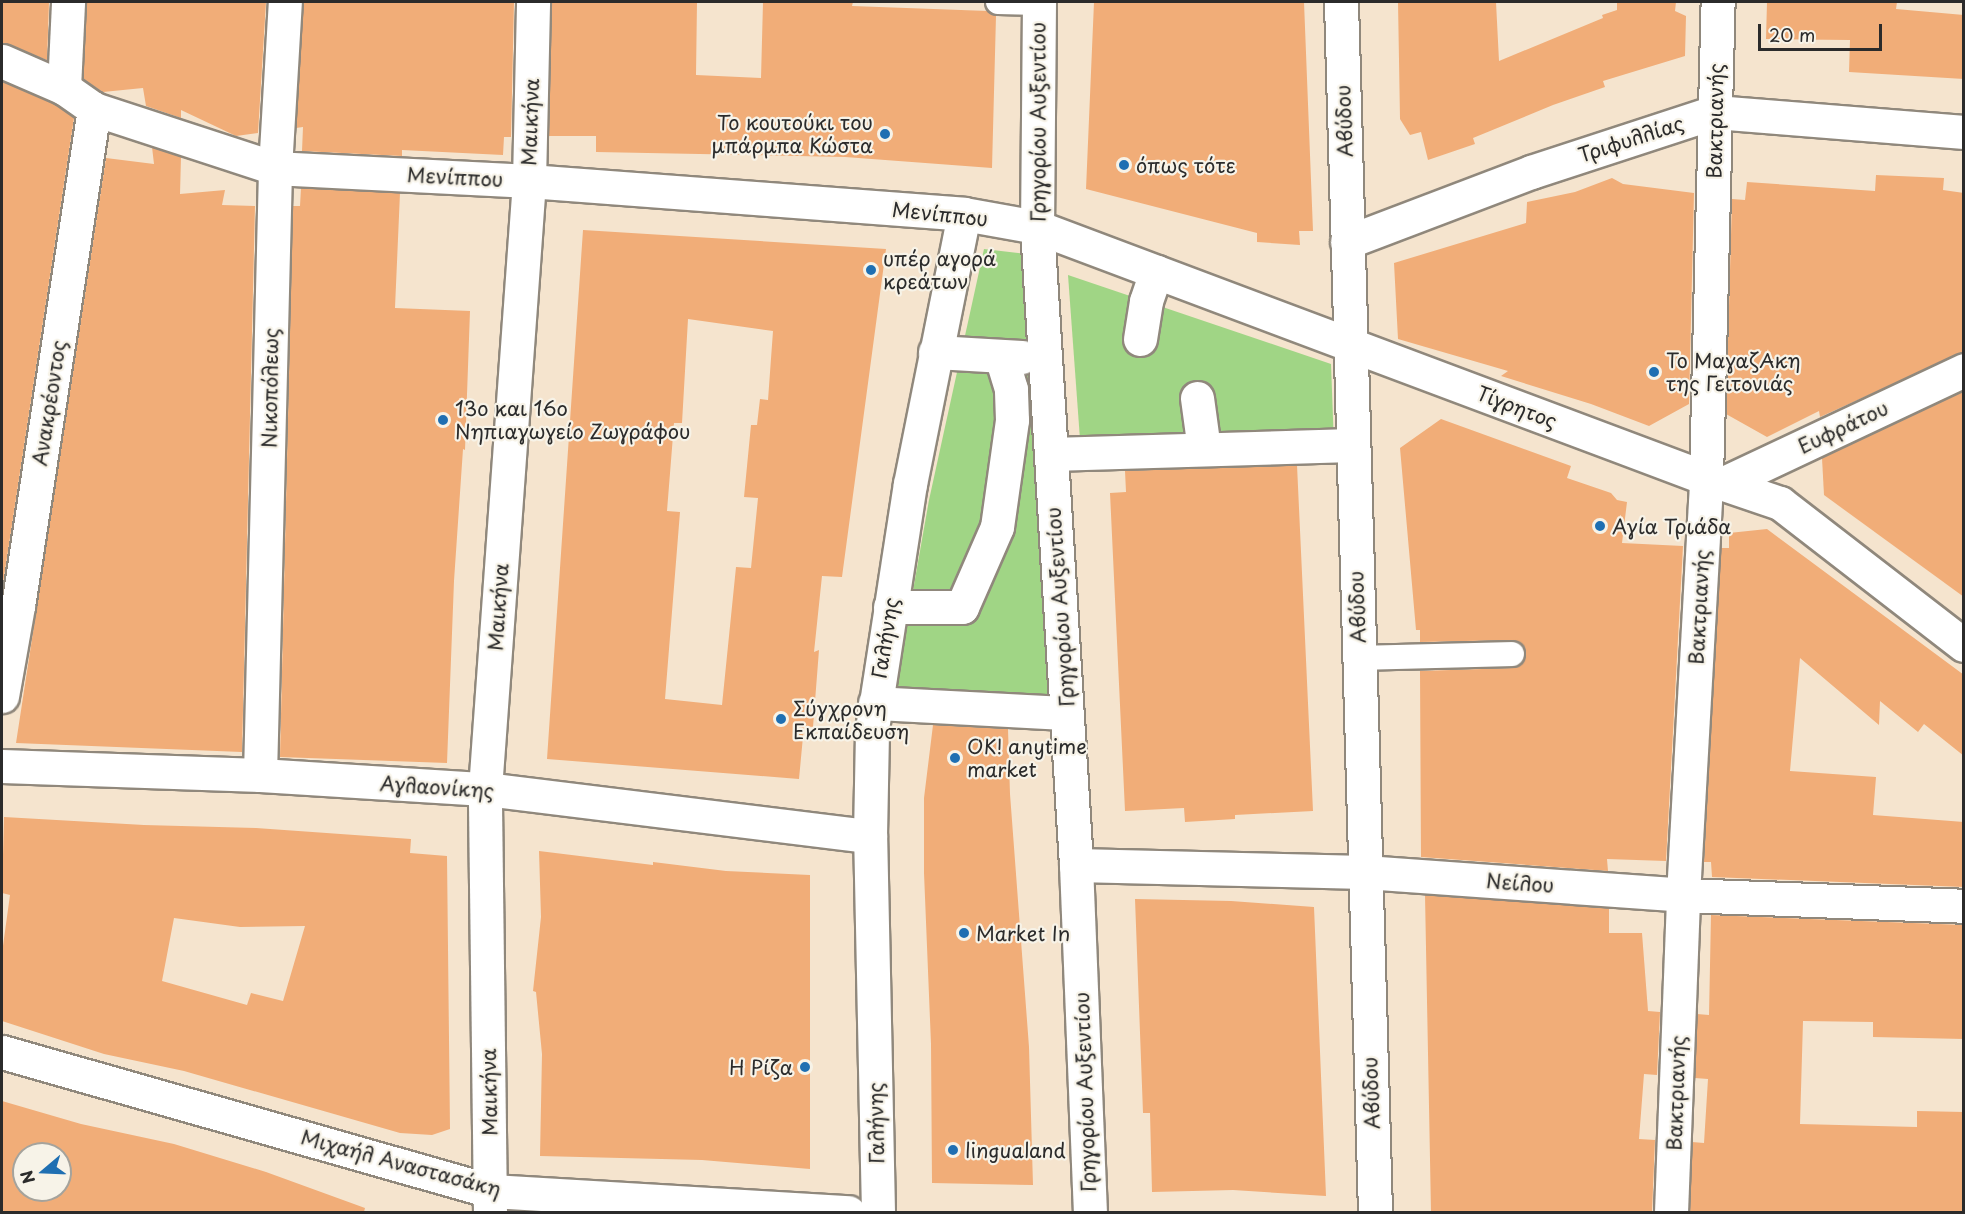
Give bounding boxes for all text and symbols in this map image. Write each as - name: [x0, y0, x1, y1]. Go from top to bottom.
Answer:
- scale bar: [1761, 12, 1886, 50]
- text: 20 m: [1769, 21, 1815, 48]
- street label: Γρηγορίου Αυξεντίου: [1026, 22, 1050, 222]
- street label: Βακτριανής: [1702, 63, 1728, 179]
- street label: Μαικήνα: [516, 78, 544, 166]
- street label: Αβύδου: [1331, 84, 1357, 158]
- place label: Το κουτούκι του μπάρμπα Κώστα: [710, 110, 873, 157]
- street label: Τριφυλλίας: [1575, 111, 1687, 167]
- marker: Το κουτούκι του μπάρμπα Κώστα: [878, 127, 892, 141]
- place label: όπως τότε: [1136, 153, 1236, 177]
- marker: όπως τότε: [1117, 158, 1131, 172]
- street label: Μενίππου: [406, 162, 504, 192]
- street label: Μενίππου: [891, 197, 989, 231]
- place label: υπέρ αγορά κρεάτων: [883, 246, 997, 293]
- marker: υπέρ αγορά κρεάτων: [864, 263, 878, 277]
- street label: Νικοπόλεως: [257, 328, 283, 448]
- street label: Ανακρέοντος: [27, 339, 71, 467]
- place label: Το ΜαγαζΑκη της Γειτονιάς: [1666, 348, 1801, 395]
- marker: Το ΜαγαζΑκη της Γειτονιάς: [1647, 365, 1661, 379]
- street label: Τίγρητος: [1474, 381, 1560, 433]
- place label: 13ο και 16ο Νηπιαγωγείο Ζωγράφου: [455, 396, 692, 443]
- street label: Ευφράτου: [1794, 396, 1892, 458]
- marker: 13ο και 16ο Νηπιαγωγείο Ζωγράφου: [436, 413, 450, 427]
- street label: Γρηγορίου Αυξεντίου: [1041, 506, 1079, 708]
- place label: Αγία Τριάδα: [1612, 514, 1732, 538]
- marker: Αγία Τριάδα: [1593, 519, 1607, 533]
- street label: Βακτριανής: [1684, 549, 1714, 665]
- street label: Μαικήνα: [483, 562, 513, 652]
- street label: Αβύδου: [1344, 570, 1370, 644]
- street label: Γαλήνης: [867, 596, 903, 680]
- place label: Σύγχρονη Εκπαίδευση: [793, 696, 909, 743]
- marker: Σύγχρονη Εκπαίδευση: [774, 712, 788, 726]
- place label: OK! anytime market: [967, 734, 1088, 781]
- marker: OK! anytime market: [948, 751, 962, 765]
- street label: Αγλαονίκης: [379, 771, 495, 803]
- street label: Νείλου: [1485, 869, 1555, 897]
- place label: Market In: [976, 921, 1071, 945]
- marker: Market In: [957, 926, 971, 940]
- street label: Γρηγορίου Αυξεντίου: [1070, 992, 1100, 1192]
- street label: Βακτριανής: [1662, 1035, 1690, 1151]
- street label: Μαικήνα: [476, 1048, 502, 1136]
- place label: Η Ρίζα: [729, 1055, 793, 1079]
- street label: Αβύδου: [1358, 1056, 1384, 1130]
- marker: Η Ρίζα: [798, 1060, 812, 1074]
- street label: Γαλήνης: [863, 1082, 889, 1164]
- street label: Μιχαήλ Αναστασάκη: [298, 1125, 504, 1201]
- place label: lingualand: [965, 1138, 1066, 1162]
- north arrow: [12, 1142, 72, 1202]
- marker: lingualand: [946, 1143, 960, 1157]
- text: N: [13, 1167, 40, 1187]

